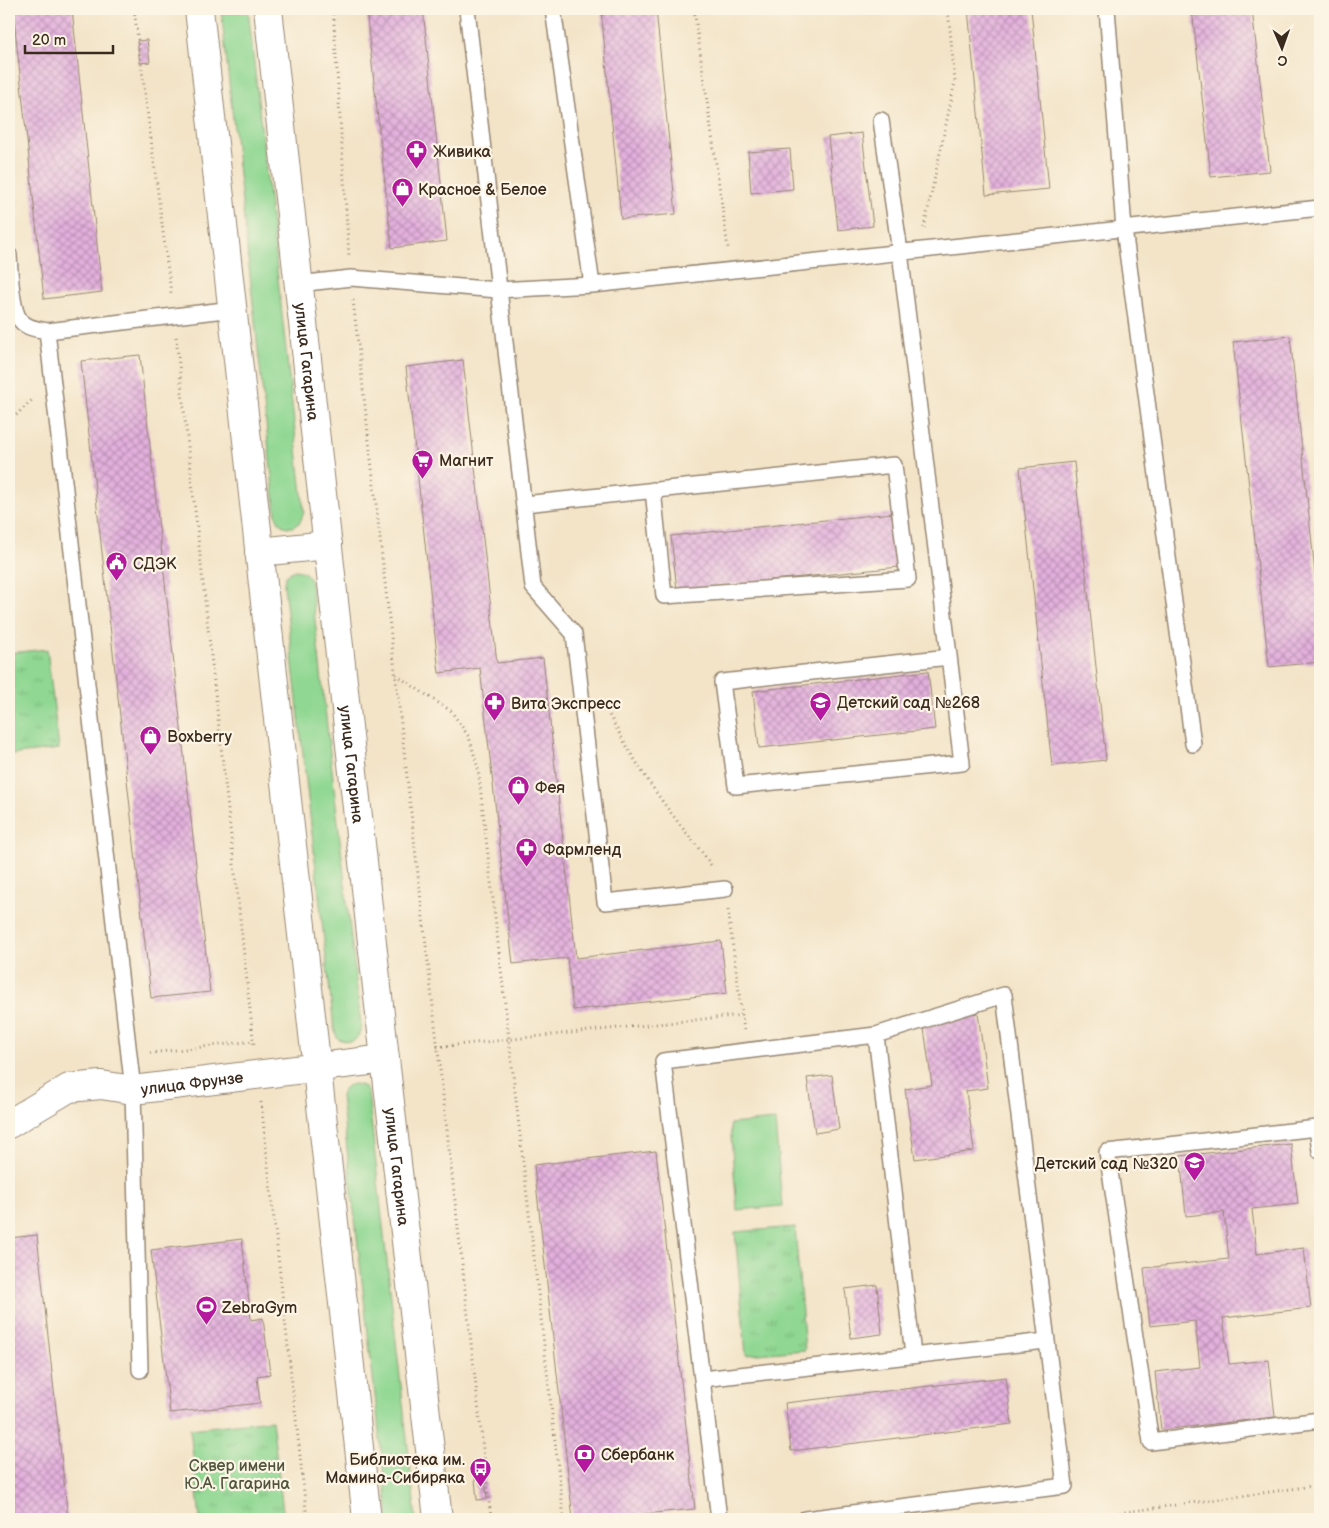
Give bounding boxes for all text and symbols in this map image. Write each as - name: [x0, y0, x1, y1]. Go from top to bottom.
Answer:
- scale bar: [25, 22, 112, 54]
- north arrow: [1256, 22, 1306, 72]
- text: 20 m: [32, 31, 66, 50]
- text: С: [1277, 52, 1288, 69]
- pharmacy icon: Живика: [405, 139, 429, 170]
- place label: Живика: [433, 143, 491, 162]
- shop icon: Красное & Белое: [390, 177, 414, 208]
- place label: Красное & Белое: [418, 181, 547, 200]
- street label: улица Гагарина: [290, 302, 322, 423]
- supermarket icon: Магнит: [411, 448, 435, 479]
- place label: Магнит: [439, 452, 494, 471]
- public building icon: СДЭК: [105, 551, 129, 582]
- place label: СДЭК: [133, 555, 177, 574]
- school or university icon: Детский сад №268: [809, 690, 833, 721]
- pharmacy icon: Вита Экспресс: [483, 691, 507, 722]
- place label: Детский сад №268: [837, 694, 980, 713]
- place label: Вита Экспресс: [511, 695, 621, 714]
- street label: улица Гагарина: [335, 704, 367, 825]
- shop icon: Boxberry: [139, 724, 163, 755]
- place label: Boxberry: [167, 728, 233, 747]
- shop icon: Фея: [507, 775, 531, 806]
- place label: Фея: [535, 779, 565, 798]
- pharmacy icon: Фармленд: [515, 837, 539, 868]
- place label: Фармленд: [543, 841, 621, 860]
- street label: улица Фрунзе: [140, 1068, 245, 1100]
- street label: улица Гагарина: [380, 1107, 412, 1228]
- school or university icon: Детский сад №320: [1182, 1151, 1206, 1182]
- place label: Детский сад №320: [1035, 1155, 1178, 1174]
- sports icon: ZebraGym: [194, 1295, 218, 1326]
- place label: ZebraGym: [221, 1299, 297, 1318]
- bank icon: Сбербанк: [573, 1442, 597, 1473]
- place label: Сбербанк: [601, 1446, 675, 1465]
- place label: Библиотека им. Мамина-Сибиряка: [325, 1451, 466, 1488]
- bus stop icon: Библиотека им. Мамина-Сибиряка: [469, 1456, 493, 1487]
- park label: Сквер имени Ю.А. Гагарина: [184, 1457, 291, 1494]

